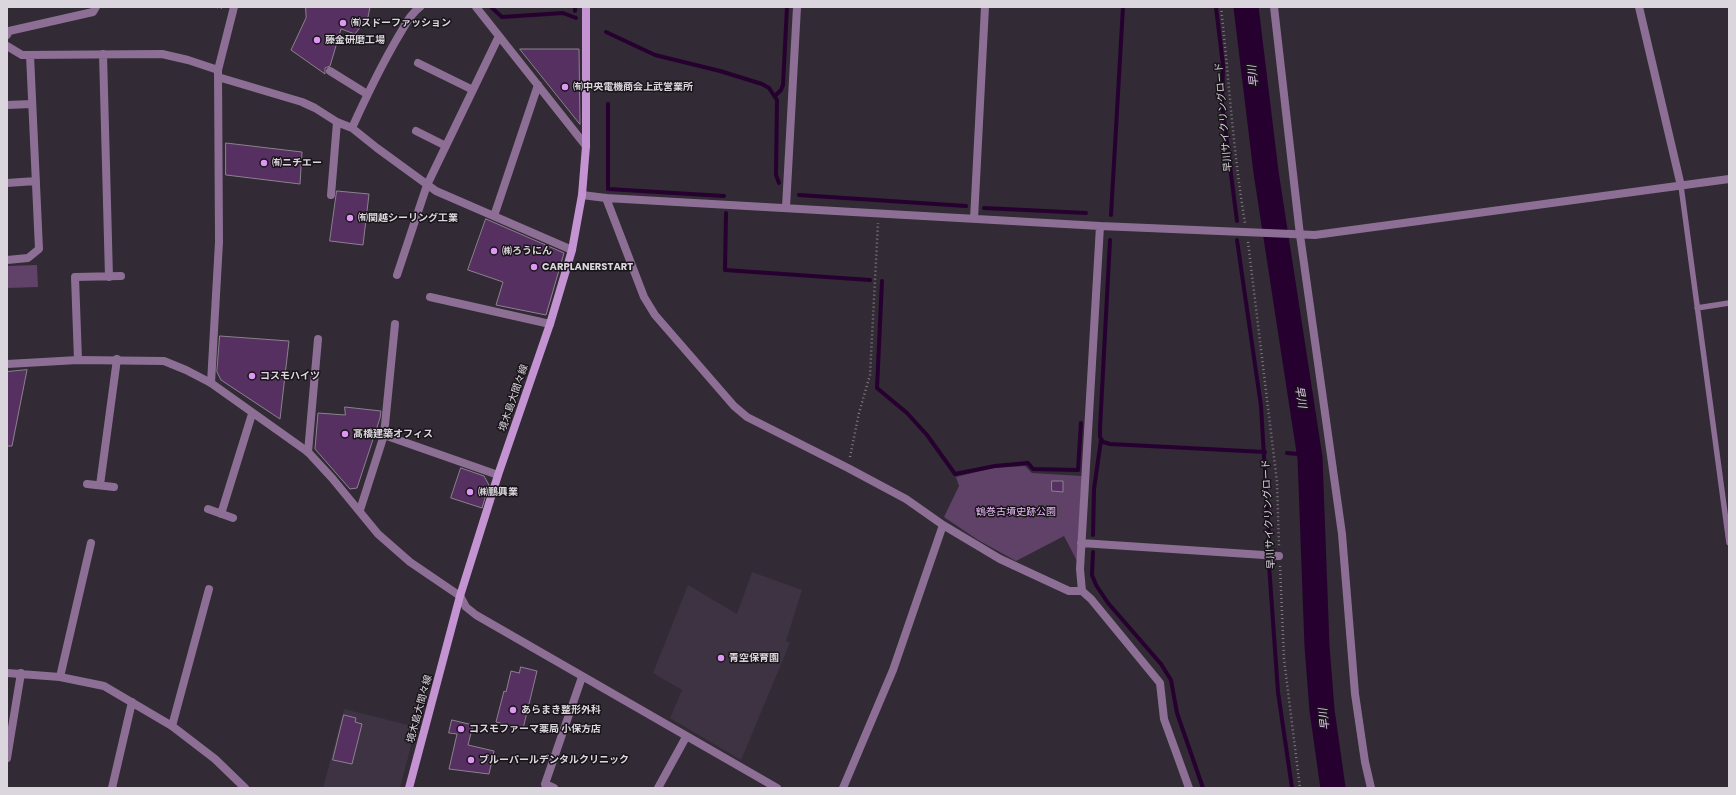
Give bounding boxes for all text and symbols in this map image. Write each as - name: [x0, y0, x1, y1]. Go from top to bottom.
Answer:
- place label: ㈲スドーファッション: [351, 17, 451, 29]
- marker: ㈲スドーファッション: [338, 18, 348, 28]
- place label: 藤金研磨工場: [325, 34, 385, 46]
- marker: 藤金研磨工場: [312, 35, 322, 45]
- street label: 早川サイクリングロード: [1213, 62, 1235, 172]
- water label: 早川: [1246, 64, 1262, 88]
- place label: ㈲中央電機商会上武営業所: [573, 81, 693, 93]
- marker: ㈲中央電機商会上武営業所: [560, 82, 570, 92]
- place label: ㈲ニチエー: [272, 157, 322, 169]
- marker: ㈲ニチエー: [259, 158, 269, 168]
- place label: ㈲関越シーリング工業: [358, 212, 458, 224]
- marker: ㈲関越シーリング工業: [345, 213, 355, 223]
- place label: ㈱ろうにん: [502, 245, 552, 257]
- marker: ㈱ろうにん: [489, 246, 499, 256]
- place label: CARPLANERSTART: [542, 261, 633, 273]
- marker: CARPLANERSTART: [529, 262, 539, 272]
- street label: 境木島大間々線: [497, 363, 531, 433]
- place label: コスモハイツ: [260, 370, 320, 382]
- marker: コスモハイツ: [247, 371, 257, 381]
- water label: 早川: [1292, 385, 1308, 409]
- place label: 髙橋建築オフィス: [353, 428, 433, 440]
- marker: 髙橋建築オフィス: [340, 429, 350, 439]
- street label: 早川サイクリングロード: [1260, 459, 1278, 569]
- place label: ㈱鵬興業: [478, 486, 518, 498]
- marker: ㈱鵬興業: [465, 487, 475, 497]
- park label: 鶴巻古墳史跡公園: [976, 506, 1056, 518]
- place label: 青空保育園: [729, 652, 779, 664]
- marker: 青空保育園: [716, 653, 726, 663]
- street label: 境木島大間々線: [405, 674, 435, 744]
- place label: あらまき整形外科: [521, 704, 601, 716]
- marker: あらまき整形外科: [508, 705, 518, 715]
- water label: 早川: [1317, 707, 1333, 731]
- place label: コスモファーマ薬局 小保方店: [469, 723, 601, 735]
- marker: コスモファーマ薬局 小保方店: [456, 724, 466, 734]
- place label: ブルーパールデンタルクリニック: [479, 754, 629, 766]
- marker: ブルーパールデンタルクリニック: [466, 755, 476, 765]

